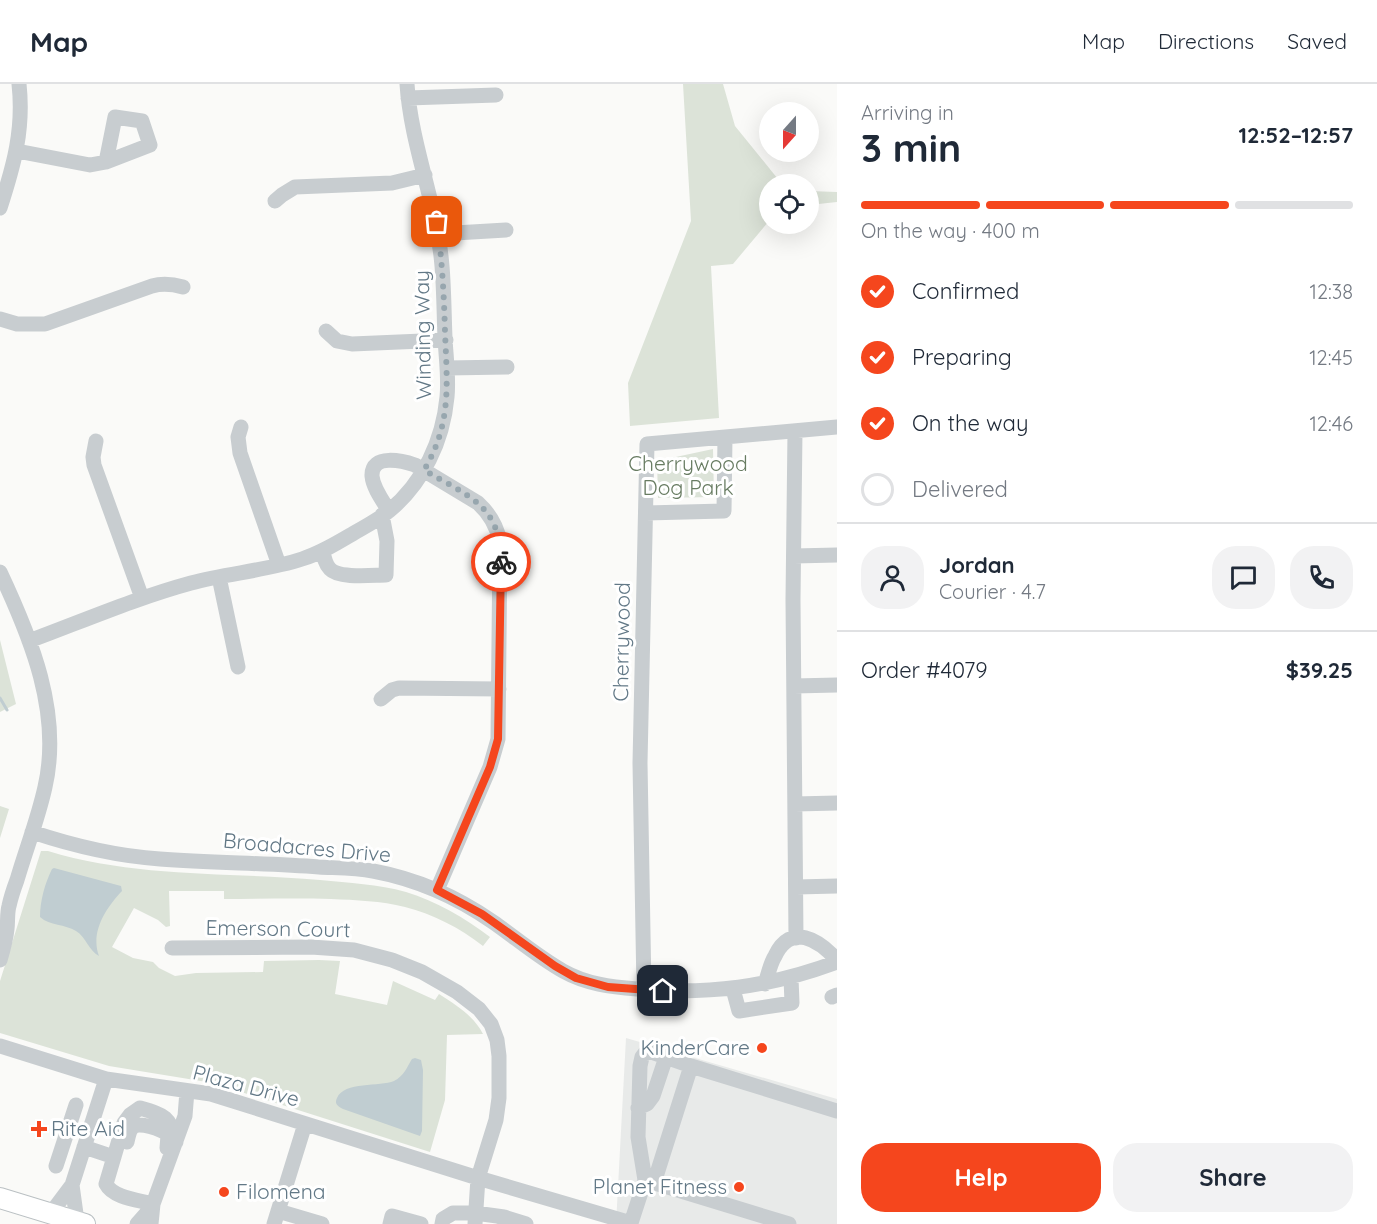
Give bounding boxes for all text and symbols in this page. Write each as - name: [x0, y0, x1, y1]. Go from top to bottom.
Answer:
- text: Map: [30, 24, 88, 59]
- text: Map: [1082, 28, 1125, 54]
- text: Directions: [1158, 28, 1254, 54]
- text: Saved: [1287, 28, 1347, 54]
- text: Arriving in: [861, 100, 954, 125]
- north arrow: [759, 102, 819, 162]
- map controls: [759, 102, 819, 234]
- text: 12:52–12:57: [1238, 121, 1353, 149]
- text: 3 min: [861, 123, 961, 172]
- button: locate: [759, 174, 819, 234]
- pin: [411, 196, 462, 247]
- icon: bag: [420, 205, 453, 238]
- text: On the way · 400 m: [861, 218, 1040, 243]
- street label: Winding Way: [408, 270, 436, 400]
- icon: check: [861, 275, 894, 308]
- text: Confirmed: [912, 277, 1019, 305]
- text: 12:38: [1310, 279, 1353, 304]
- icon: check: [861, 341, 894, 374]
- text: Preparing: [912, 343, 1012, 371]
- text: 12:45: [1309, 345, 1353, 370]
- icon: check: [861, 407, 894, 440]
- text: On the way: [912, 409, 1028, 437]
- text: 12:46: [1309, 411, 1353, 436]
- park label: Cherrywood Dog Park: [628, 450, 748, 500]
- text: Delivered: [912, 475, 1008, 503]
- courier: [471, 532, 531, 592]
- icon: bike: [485, 546, 518, 579]
- button: person: [861, 546, 924, 609]
- button: chat: [1212, 546, 1275, 609]
- button: phone: [1290, 546, 1353, 609]
- text: Jordan: [939, 551, 1015, 579]
- text: Courier · 4.7: [939, 579, 1046, 604]
- street label: Cherrywood: [607, 582, 635, 702]
- text: Order #4079: [861, 656, 988, 684]
- text: $39.25: [1286, 656, 1353, 684]
- street label: Broadacres Drive: [222, 827, 392, 867]
- street label: Emerson Court: [205, 914, 351, 942]
- pin: [637, 965, 688, 1016]
- icon: home: [646, 974, 679, 1007]
- place label: KinderCare: [641, 1034, 750, 1060]
- marker: KinderCare: [755, 1041, 769, 1055]
- street label: Plaza Drive: [190, 1058, 302, 1112]
- place label: Rite Aid: [51, 1115, 125, 1141]
- marker: Rite Aid: [32, 1122, 46, 1136]
- button: Help: [861, 1143, 1101, 1212]
- button: Share: [1113, 1143, 1353, 1212]
- place label: Planet Fitness: [593, 1173, 727, 1199]
- place label: Filomena: [236, 1178, 326, 1204]
- marker: Planet Fitness: [732, 1180, 746, 1194]
- marker: Filomena: [217, 1185, 231, 1199]

